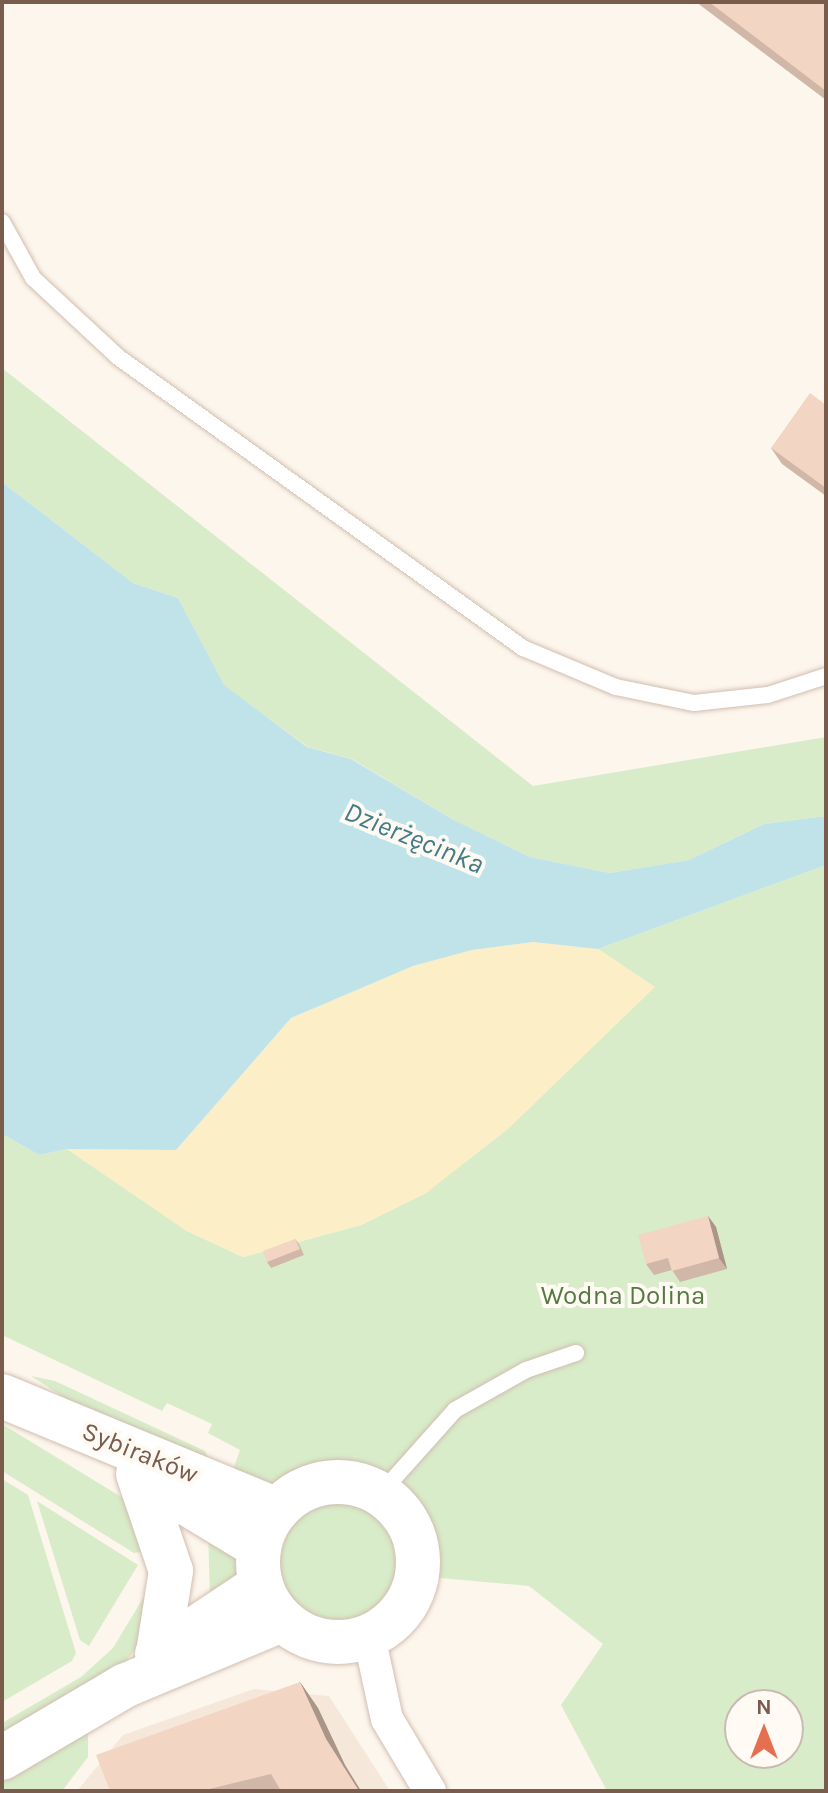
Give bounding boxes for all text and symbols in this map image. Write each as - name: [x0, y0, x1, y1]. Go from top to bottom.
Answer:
- water label: Dzierżęcinka: [339, 795, 489, 881]
- park label: Wodna Dolina: [541, 1280, 705, 1312]
- street label: Sybiraków: [77, 1416, 203, 1490]
- north arrow: [724, 1689, 804, 1769]
- text: N: [756, 1694, 772, 1720]

